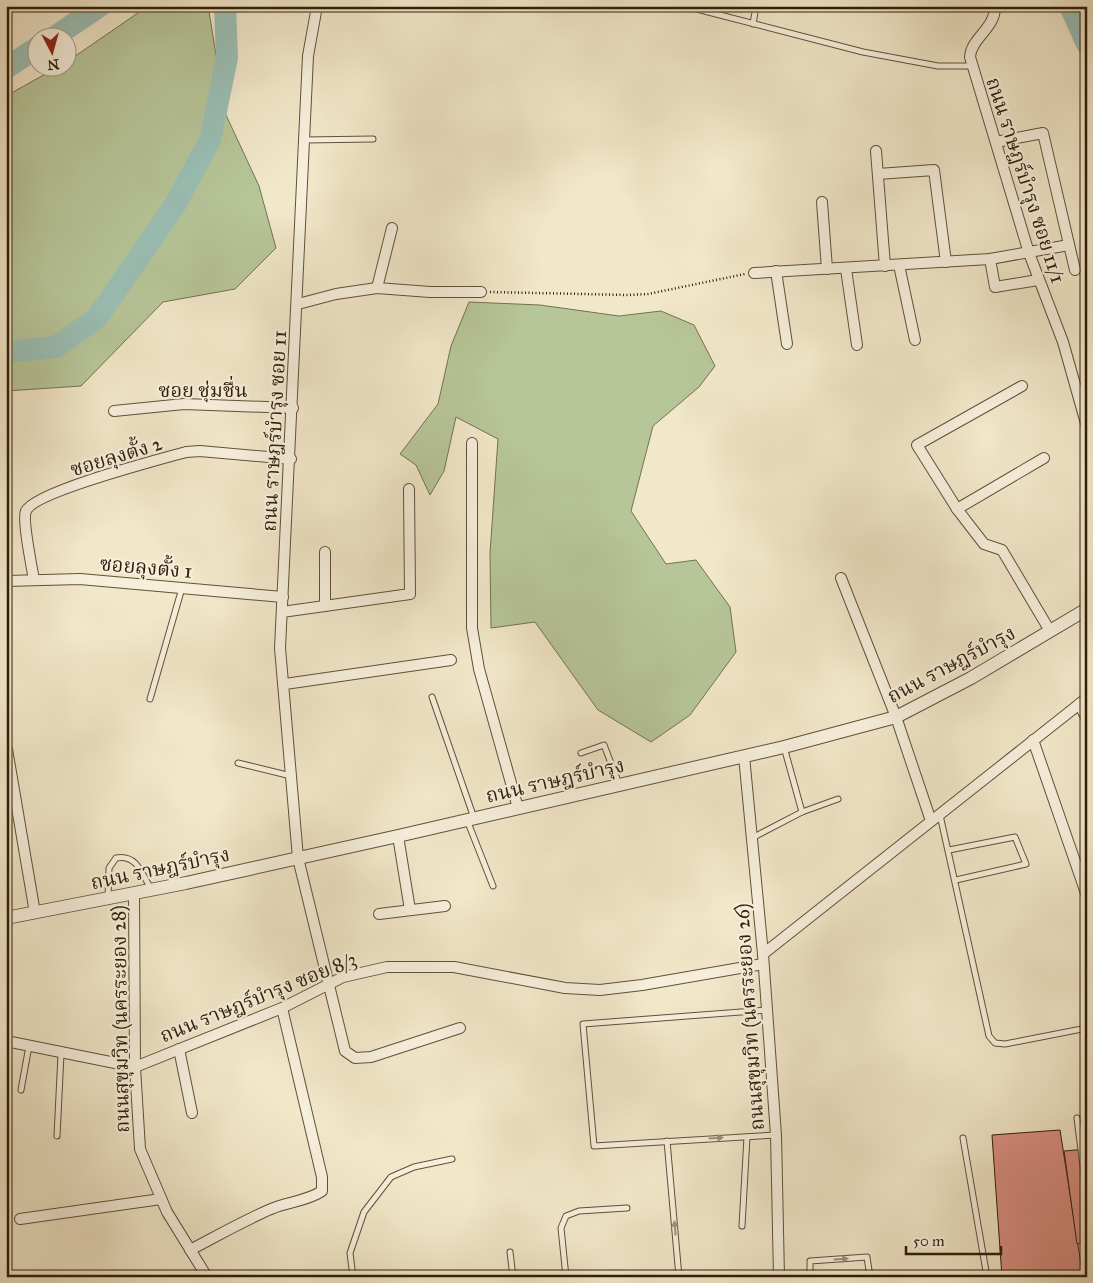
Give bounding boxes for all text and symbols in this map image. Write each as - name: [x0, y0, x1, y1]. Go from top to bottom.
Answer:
- north arrow: [28, 28, 78, 78]
- text: N: [46, 55, 60, 74]
- street label: ถนน ราษฎร์บำรุง ซอย 11/1: [980, 74, 1071, 286]
- street label: ถนน ราษฎร์บำรุง ซอย 11: [257, 330, 292, 532]
- street label: ซอย ชุ่มชื่น: [158, 375, 248, 403]
- street label: ซอยลุงตั้ง 2: [66, 428, 165, 482]
- street label: ซอยลุงตั้ง 1: [99, 548, 194, 584]
- street label: ถนน ราษฎร์บำรุง: [883, 620, 1020, 709]
- street label: ถนน ราษฎร์บำรุง: [483, 752, 627, 809]
- street label: ถนน ราษฎร์บำรุง: [88, 842, 232, 895]
- street label: ถนนสุขุมวิท (นครระยอง 26): [729, 903, 770, 1131]
- street label: ถนนสุขุมวิท (นครระยอง 28): [106, 905, 135, 1133]
- street label: ถนน ราษฎร์บำรุง ซอย 8/3: [156, 947, 360, 1048]
- one-way arrow: [708, 1134, 724, 1142]
- one-way arrow: [671, 1220, 679, 1236]
- scale bar: [906, 1223, 1000, 1255]
- text: 50 m: [913, 1232, 945, 1250]
- one-way arrow: [833, 1254, 849, 1262]

